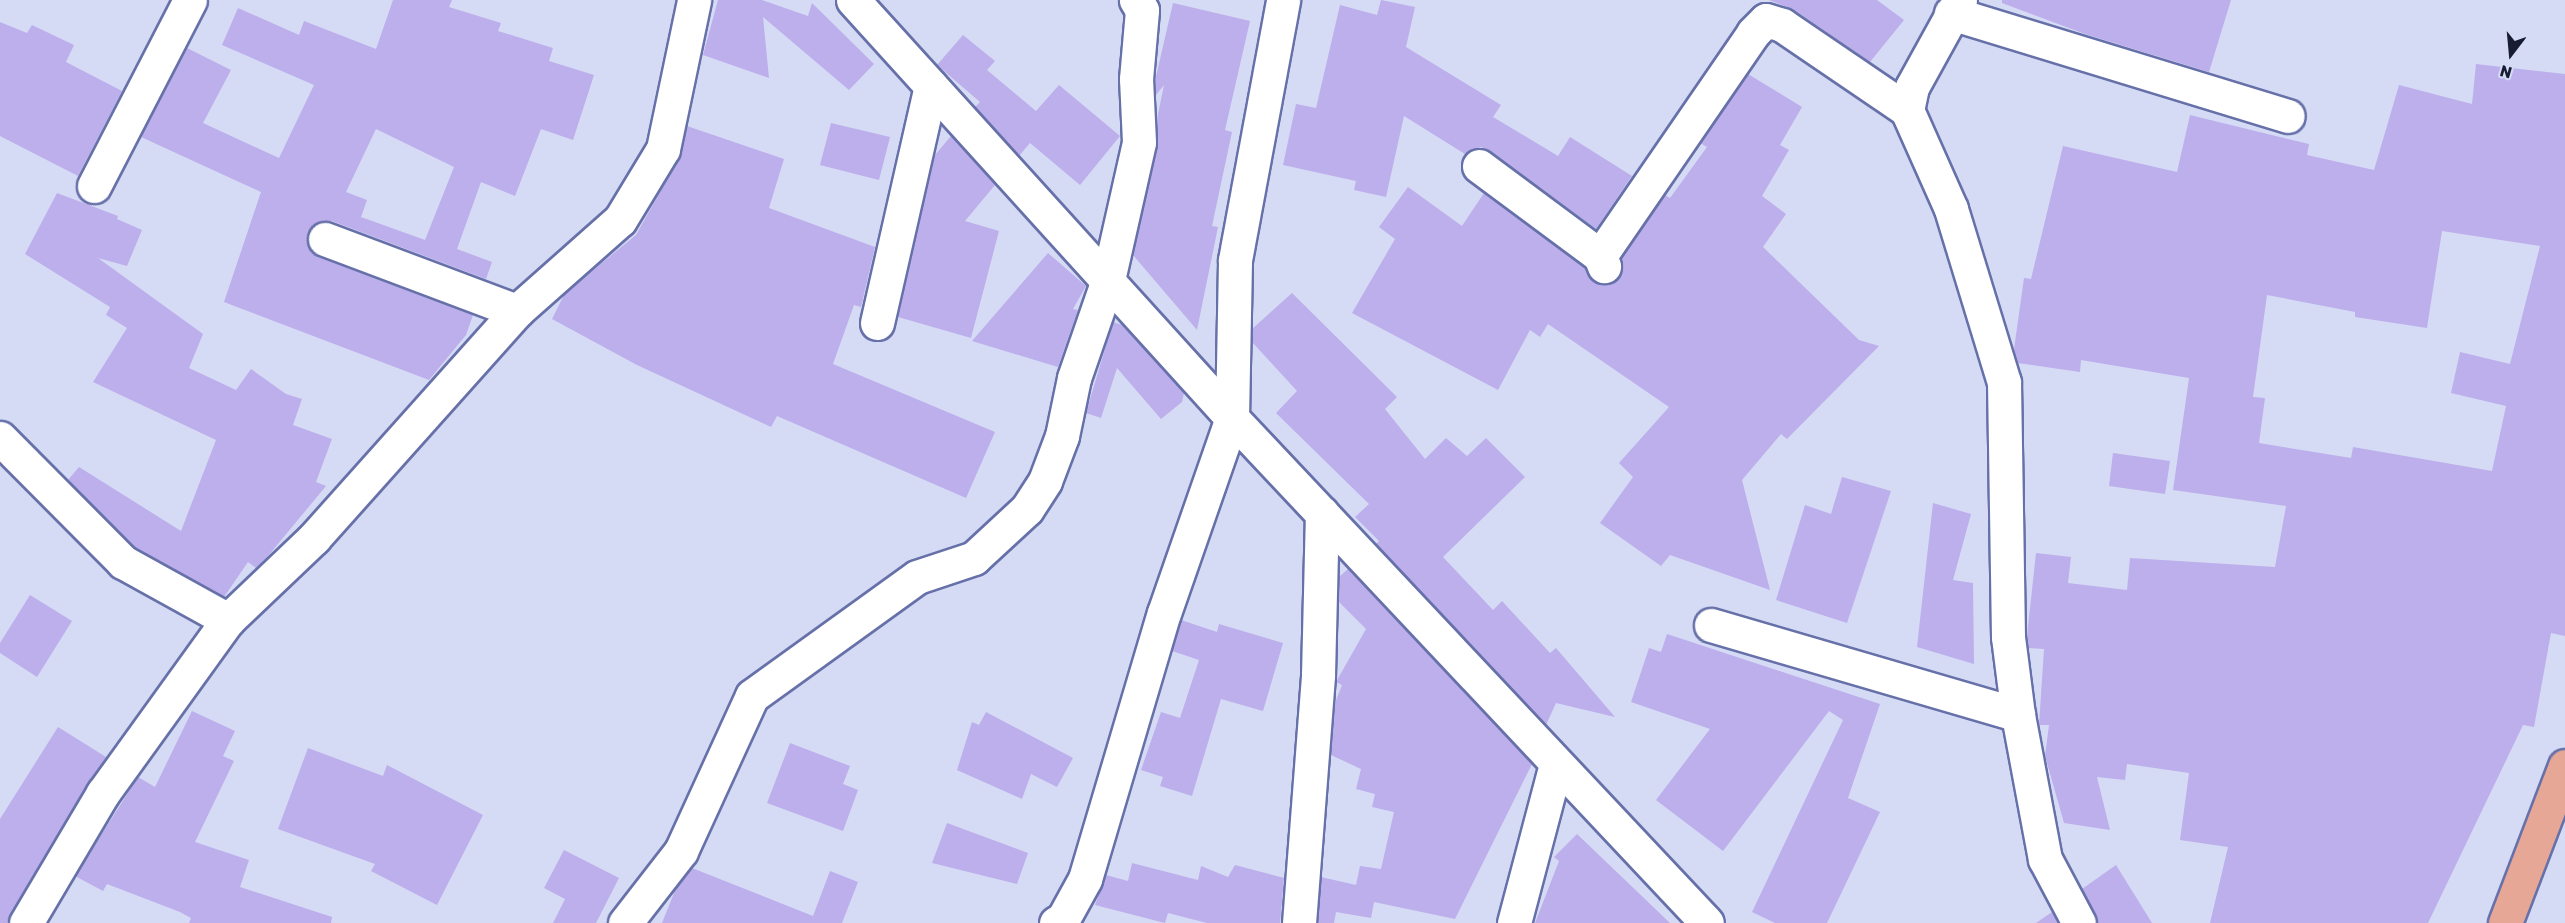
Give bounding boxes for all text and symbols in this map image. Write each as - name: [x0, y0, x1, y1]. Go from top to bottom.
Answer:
- north arrow: [2481, 24, 2541, 84]
- text: N: [2498, 61, 2514, 83]

